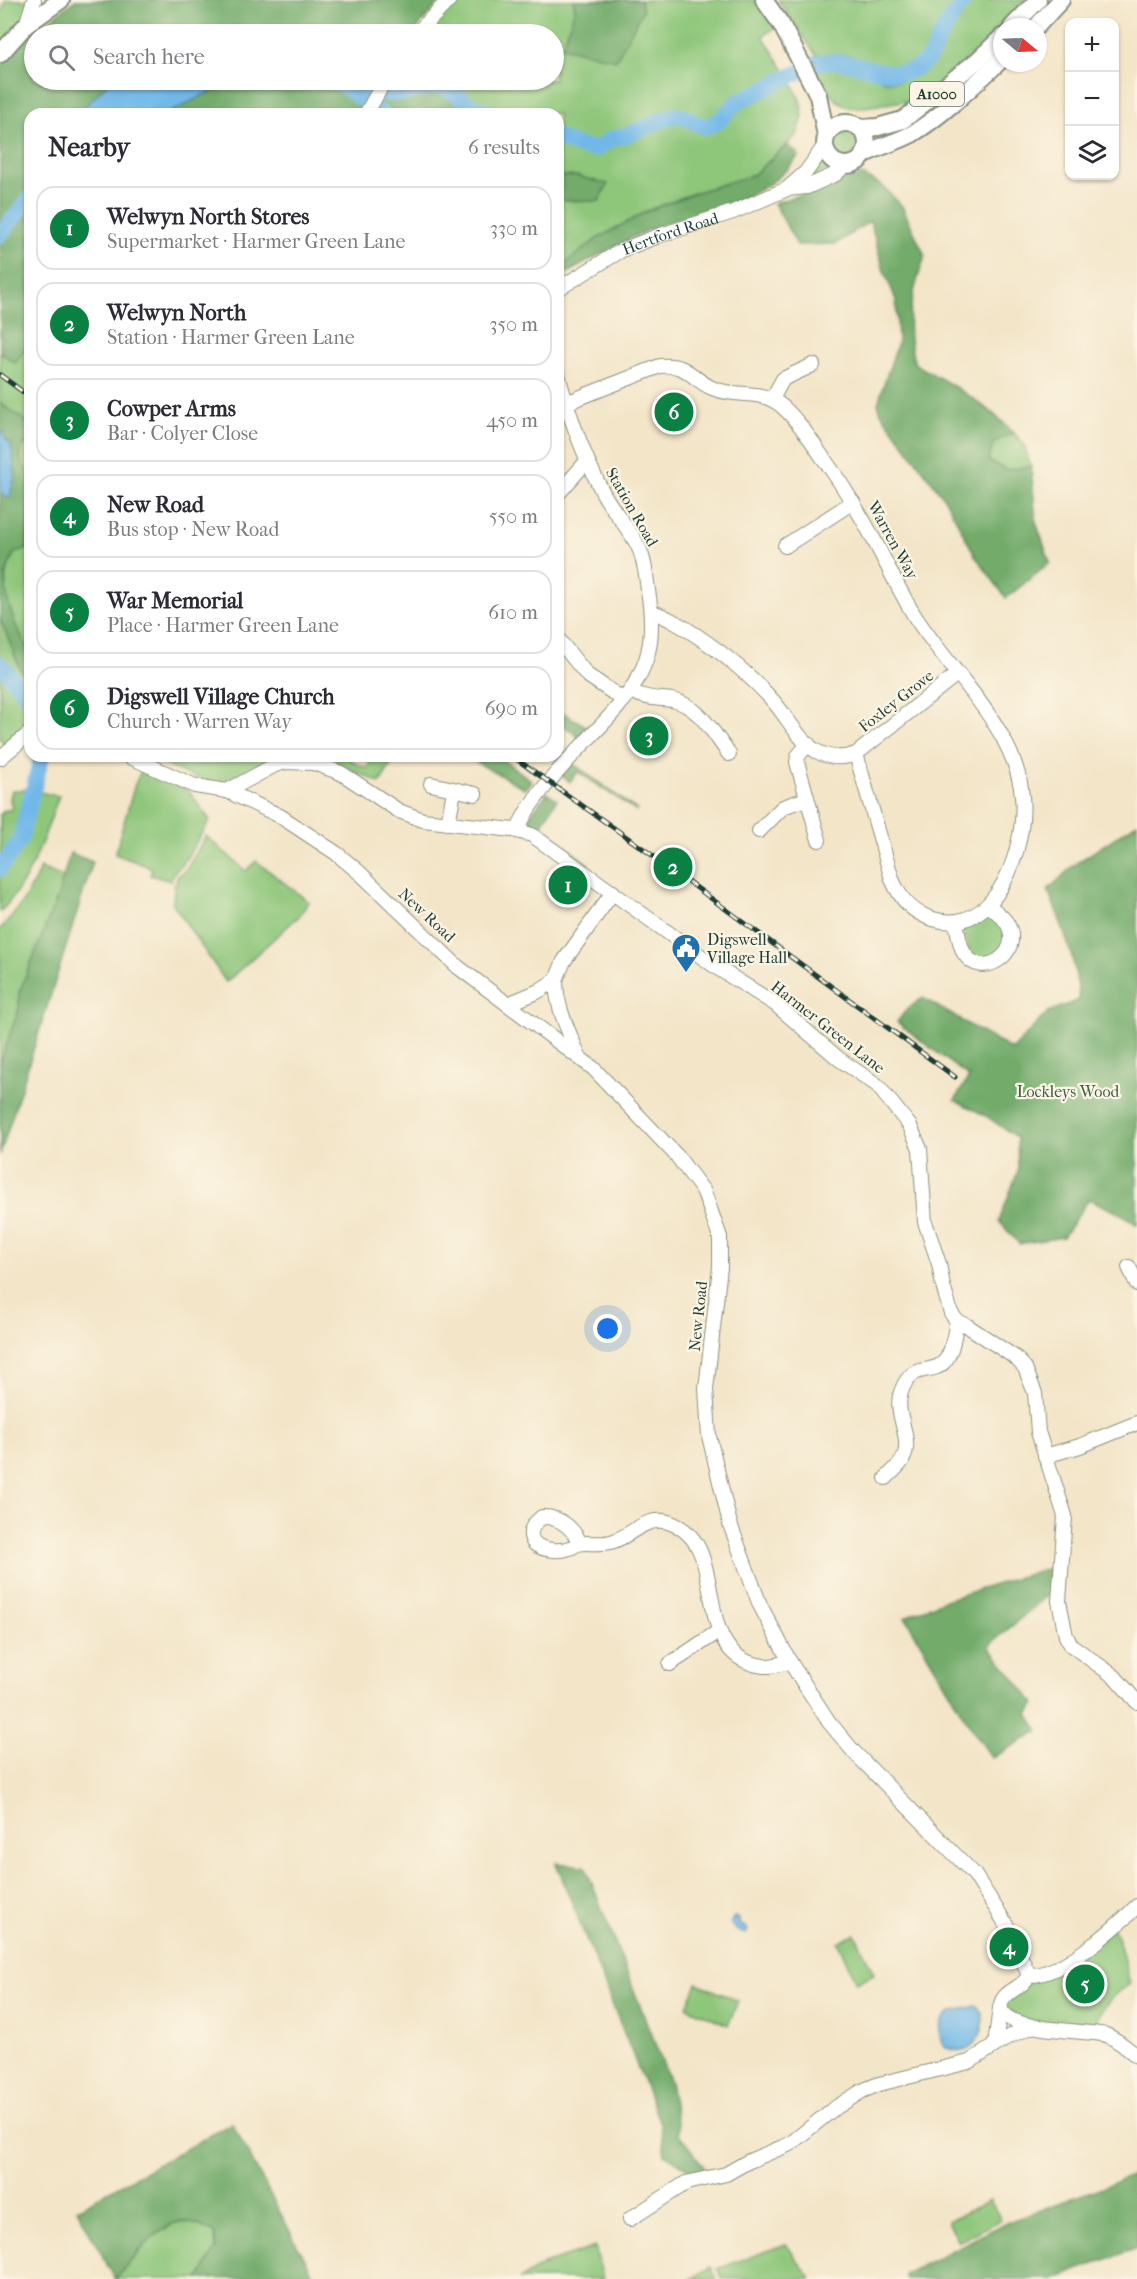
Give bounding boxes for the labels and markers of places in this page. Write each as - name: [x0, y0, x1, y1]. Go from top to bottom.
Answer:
- pin: 6: [654, 390, 694, 434]
- pin: 3: [630, 714, 668, 758]
- pin: 2: [654, 844, 692, 890]
- pin: 1: [548, 862, 588, 908]
- place label: Digswell Village Hall: [706, 930, 788, 967]
- public building icon: Digswell Village Hall: [670, 932, 702, 974]
- pin: 4: [990, 1924, 1028, 1970]
- pin: 5: [1066, 1962, 1104, 2006]

